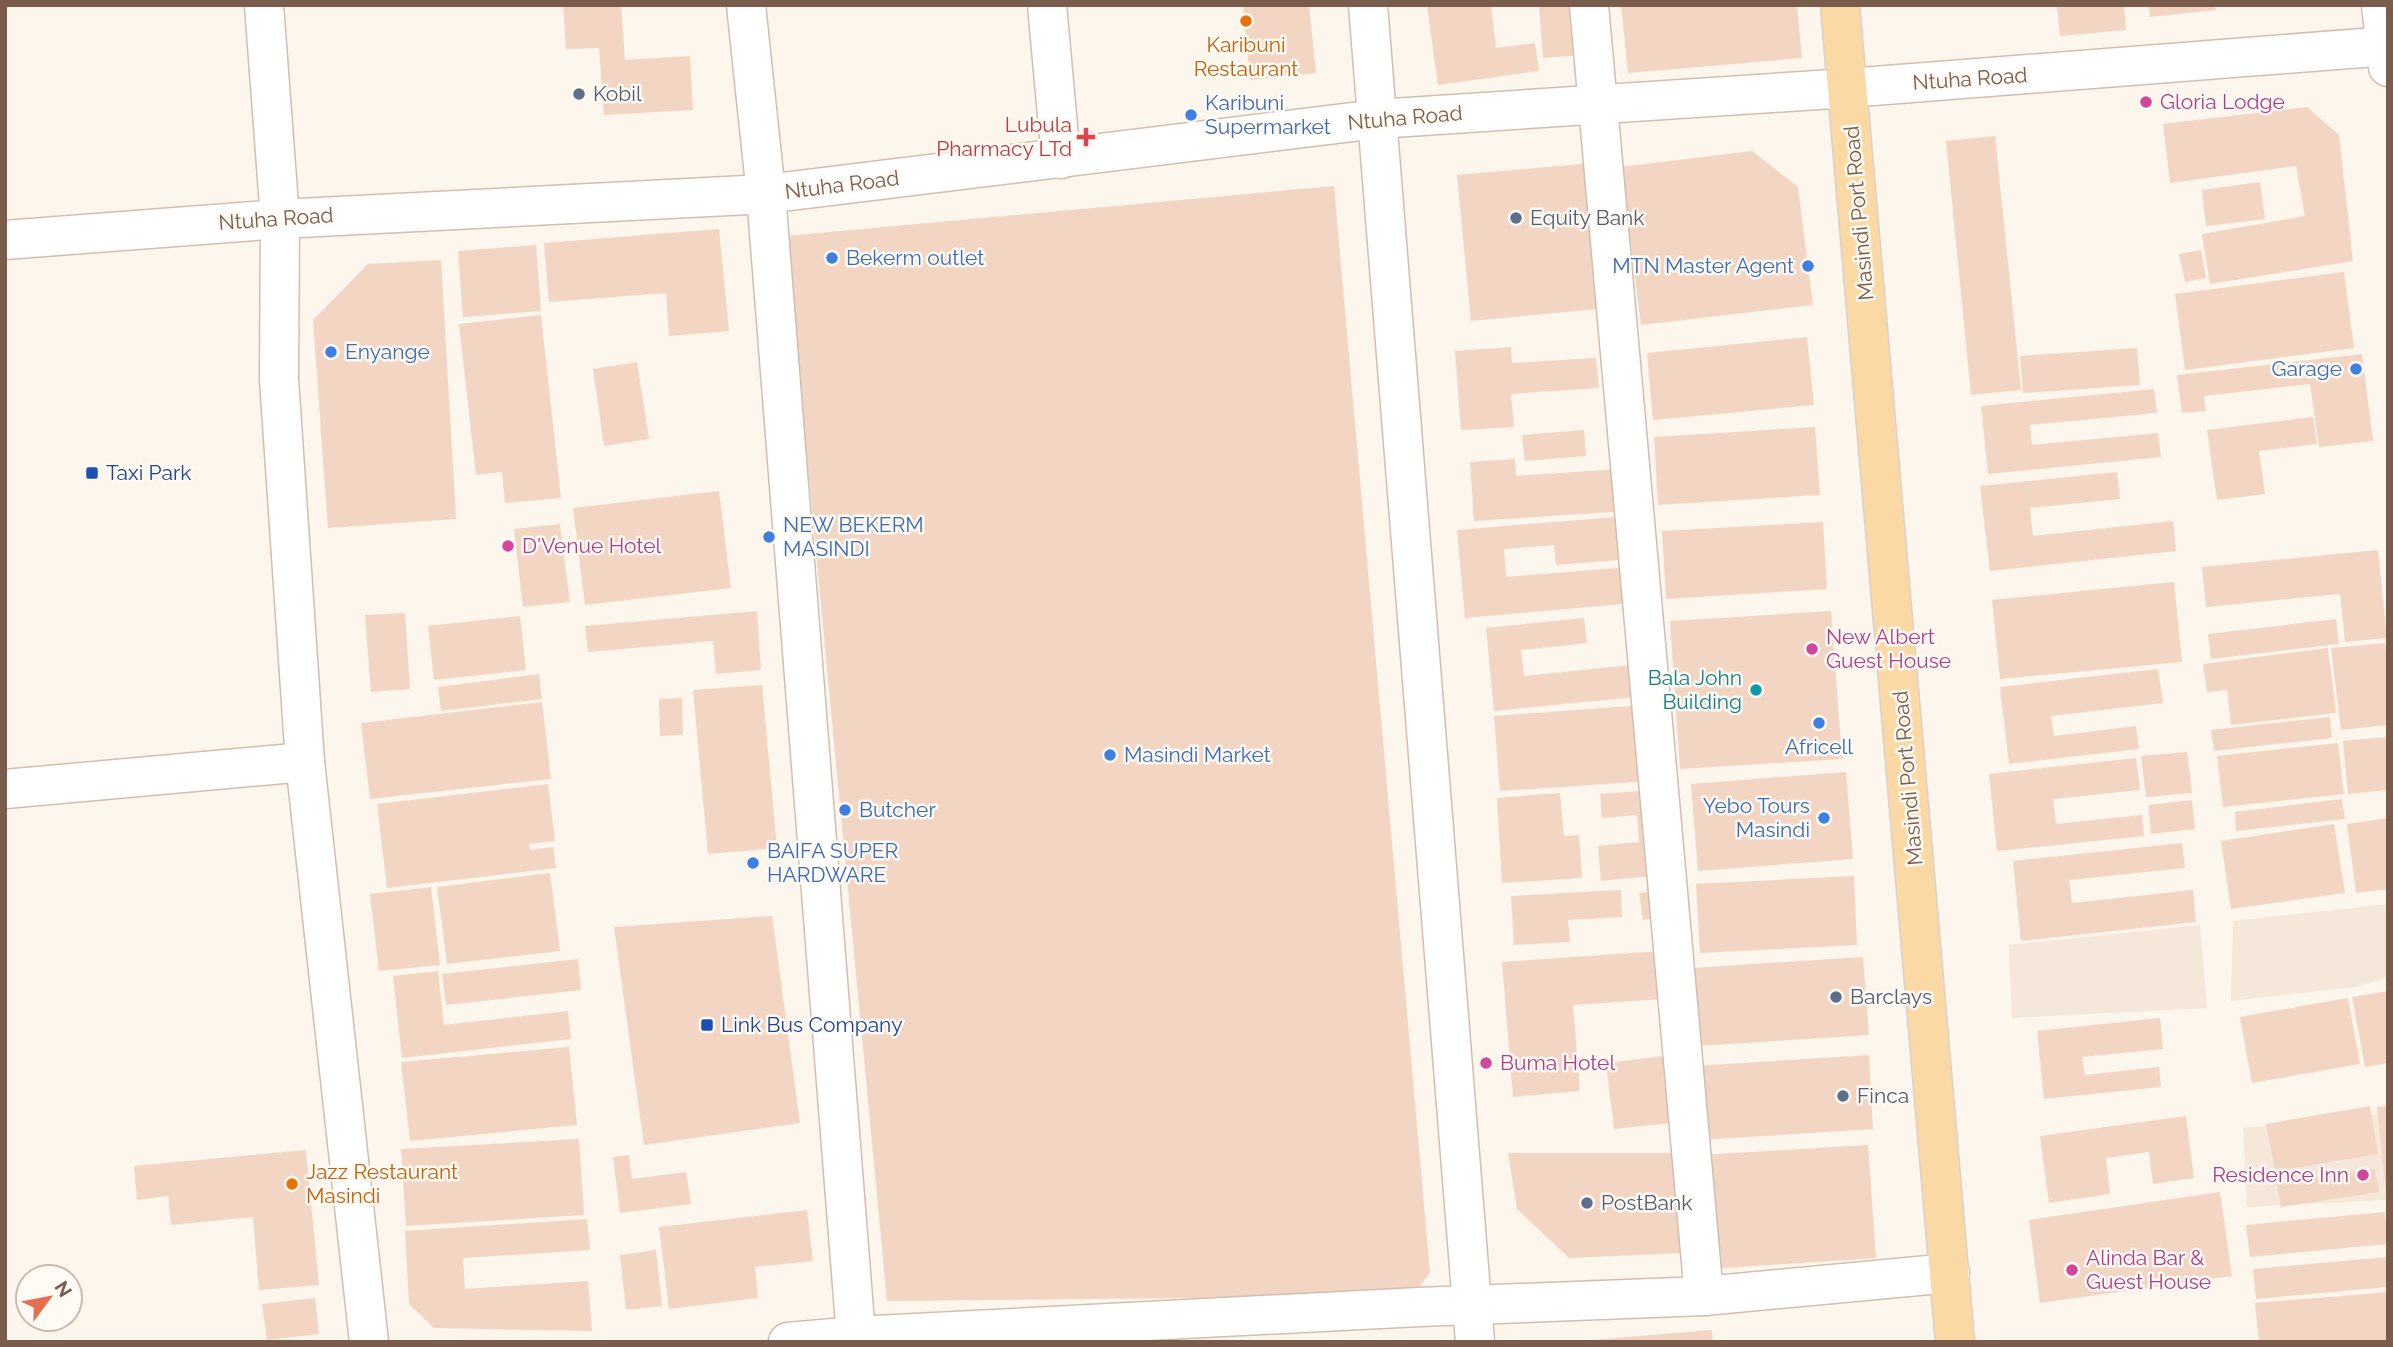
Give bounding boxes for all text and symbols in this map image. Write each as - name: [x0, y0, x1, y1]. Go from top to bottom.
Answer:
- marker: Karibuni Restaurant: [1238, 13, 1254, 29]
- place label: Karibuni Restaurant: [1194, 32, 1298, 81]
- street label: Ntuha Road: [1912, 62, 2028, 95]
- place label: Kobil: [593, 81, 642, 106]
- marker: Kobil: [571, 86, 587, 102]
- place label: Gloria Lodge: [2160, 89, 2285, 114]
- place label: Karibuni Supermarket: [1205, 90, 1331, 139]
- marker: Gloria Lodge: [2138, 94, 2154, 110]
- street label: Ntuha Road: [1347, 100, 1463, 135]
- marker: Karibuni Supermarket: [1183, 107, 1199, 123]
- place label: Lubula Pharmacy LTd: [936, 112, 1072, 161]
- street label: Masindi Port Road: [1838, 125, 1879, 301]
- marker: Lubula Pharmacy LTd: [1078, 129, 1094, 145]
- street label: Ntuha Road: [783, 165, 901, 204]
- street label: Ntuha Road: [218, 202, 334, 235]
- place label: Equity Bank: [1530, 205, 1645, 230]
- marker: Equity Bank: [1508, 210, 1524, 226]
- place label: Bekerm outlet: [846, 245, 984, 270]
- marker: Bekerm outlet: [824, 250, 840, 266]
- place label: MTN Master Agent: [1612, 253, 1794, 278]
- marker: MTN Master Agent: [1800, 258, 1816, 274]
- place label: Enyange: [345, 339, 430, 364]
- marker: Enyange: [323, 344, 339, 360]
- place label: Garage: [2271, 356, 2342, 381]
- marker: Garage: [2348, 361, 2364, 377]
- place label: Taxi Park: [106, 460, 191, 485]
- marker: Taxi Park: [84, 465, 100, 481]
- place label: NEW BEKERM MASINDI: [783, 512, 924, 561]
- marker: NEW BEKERM MASINDI: [761, 529, 777, 545]
- place label: D'Venue Hotel: [522, 533, 662, 558]
- marker: D'Venue Hotel: [500, 538, 516, 554]
- place label: New Albert Guest House: [1826, 624, 1951, 673]
- marker: New Albert Guest House: [1804, 641, 1820, 657]
- place label: Bala John Building: [1648, 665, 1742, 714]
- marker: Bala John Building: [1748, 682, 1764, 698]
- street label: Masindi Port Road: [1887, 690, 1928, 866]
- marker: Africell: [1811, 715, 1827, 731]
- place label: Africell: [1785, 734, 1853, 759]
- place label: Masindi Market: [1124, 742, 1271, 767]
- marker: Masindi Market: [1102, 747, 1118, 763]
- place label: Yebo Tours Masindi: [1703, 793, 1810, 842]
- place label: Butcher: [859, 797, 936, 822]
- marker: Butcher: [837, 802, 853, 818]
- marker: Yebo Tours Masindi: [1816, 810, 1832, 826]
- place label: BAIFA SUPER HARDWARE: [767, 838, 898, 887]
- marker: BAIFA SUPER HARDWARE: [745, 855, 761, 871]
- place label: Barclays: [1850, 984, 1932, 1009]
- marker: Barclays: [1828, 989, 1844, 1005]
- place label: Link Bus Company: [721, 1012, 903, 1037]
- marker: Link Bus Company: [699, 1017, 715, 1033]
- place label: Buma Hotel: [1500, 1050, 1615, 1075]
- marker: Buma Hotel: [1478, 1055, 1494, 1071]
- place label: Finca: [1857, 1083, 1909, 1108]
- marker: Finca: [1835, 1088, 1851, 1104]
- place label: Jazz Restaurant Masindi: [306, 1159, 458, 1208]
- place label: Residence Inn: [2212, 1162, 2349, 1187]
- marker: Residence Inn: [2355, 1167, 2371, 1183]
- marker: Jazz Restaurant Masindi: [284, 1176, 300, 1192]
- place label: PostBank: [1601, 1190, 1692, 1215]
- marker: PostBank: [1579, 1195, 1595, 1211]
- place label: Alinda Bar & Guest House: [2086, 1245, 2211, 1294]
- marker: Alinda Bar & Guest House: [2064, 1262, 2080, 1278]
- north arrow: [14, 1263, 84, 1333]
- text: N: [50, 1277, 77, 1301]

